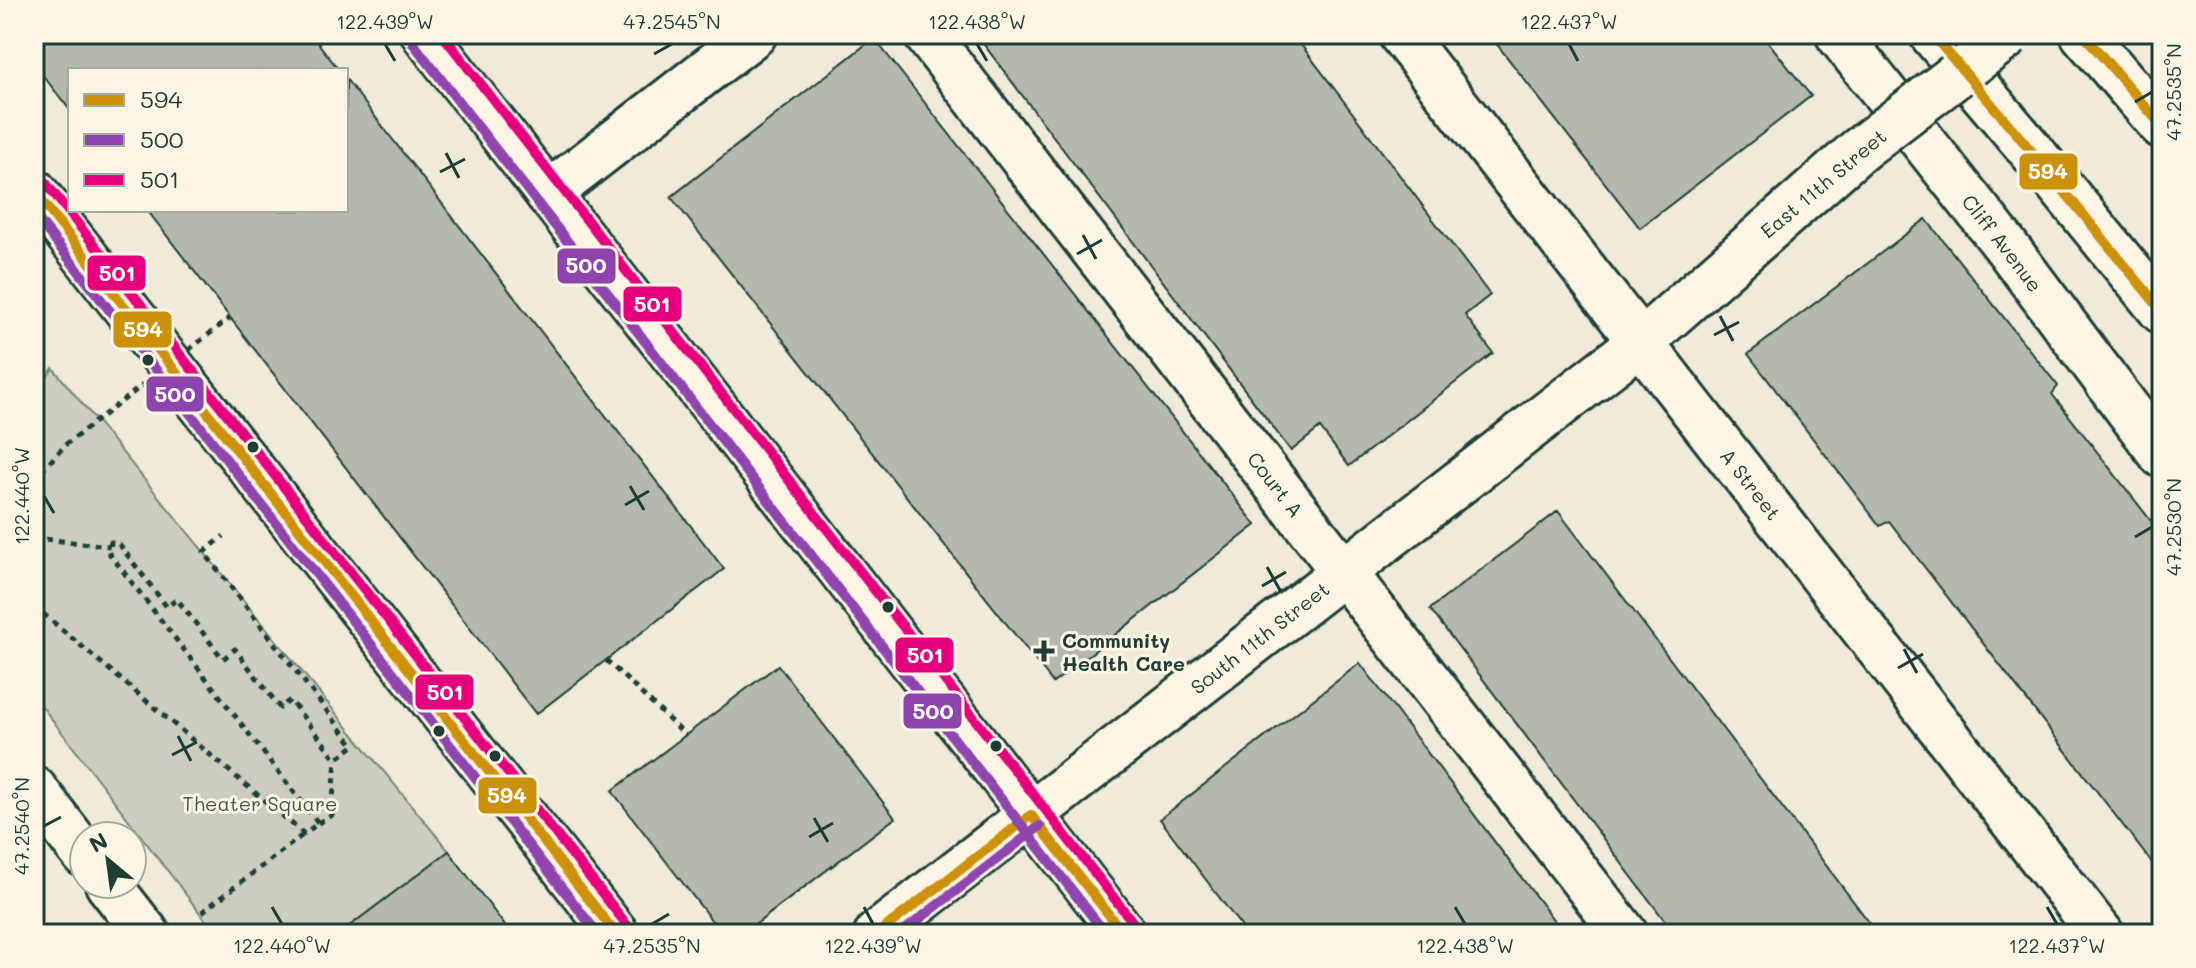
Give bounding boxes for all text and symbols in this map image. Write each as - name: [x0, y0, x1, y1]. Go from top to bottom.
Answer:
- text: 122.439°W: [336, 8, 434, 34]
- text: 47.2545°N: [623, 8, 721, 34]
- text: 122.438°W: [928, 8, 1026, 34]
- text: 122.437°W: [1521, 8, 1617, 34]
- text: 47.2535°N: [2160, 43, 2186, 141]
- legend: [68, 68, 348, 212]
- text: 594: [140, 83, 182, 114]
- text: 500: [140, 123, 184, 154]
- street label: East 11th Street: [1755, 123, 1891, 243]
- line badge: 594: [2018, 152, 2079, 191]
- text: 594: [2028, 156, 2068, 185]
- text: 501: [140, 163, 180, 194]
- street label: Cliff Avenue: [1957, 189, 2048, 297]
- line badge: 500: [556, 247, 617, 285]
- text: 500: [565, 250, 607, 279]
- line badge: 501: [86, 254, 147, 292]
- text: 501: [99, 258, 135, 287]
- line badge: 501: [622, 285, 683, 323]
- text: 501: [634, 289, 670, 318]
- line badge: 594: [112, 310, 173, 349]
- text: 594: [123, 314, 163, 343]
- unlabelled marker: [140, 352, 156, 368]
- line badge: 500: [145, 375, 205, 413]
- text: 500: [154, 379, 196, 408]
- unlabelled marker: [245, 439, 261, 455]
- street label: A Street: [1715, 443, 1787, 525]
- street label: Court A: [1242, 446, 1309, 522]
- text: 122.440°W: [8, 447, 34, 545]
- text: 47.2530°N: [2160, 478, 2186, 576]
- street label: South 11th Street: [1185, 576, 1334, 699]
- unlabelled marker: [880, 599, 896, 615]
- place label: Community Health Care: [1062, 627, 1185, 676]
- line badge: 501: [894, 636, 955, 674]
- text: 501: [907, 640, 943, 669]
- marker: Community Health Care: [1033, 640, 1055, 662]
- line badge: 501: [414, 673, 475, 711]
- text: 501: [427, 677, 463, 706]
- line badge: 500: [902, 692, 963, 730]
- text: 500: [912, 696, 954, 725]
- unlabelled marker: [431, 723, 447, 739]
- unlabelled marker: [988, 738, 1004, 754]
- unlabelled marker: [487, 748, 503, 764]
- line badge: 594: [477, 776, 538, 815]
- text: 47.2540°N: [8, 777, 34, 875]
- text: 594: [487, 780, 527, 809]
- park label: Theater Square: [183, 790, 337, 816]
- north arrow: [68, 820, 148, 900]
- text: N: [84, 825, 112, 859]
- text: 122.440°W: [233, 932, 331, 958]
- text: 47.2535°N: [603, 932, 701, 958]
- text: 122.439°W: [824, 932, 922, 958]
- text: 122.438°W: [1416, 932, 1514, 958]
- text: 122.437°W: [2009, 932, 2105, 958]

